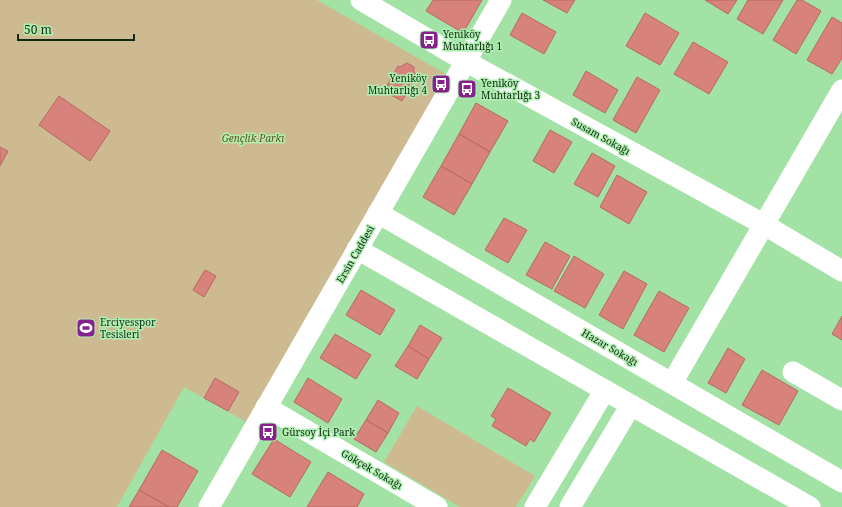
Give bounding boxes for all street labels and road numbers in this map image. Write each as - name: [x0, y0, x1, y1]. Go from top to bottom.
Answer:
- street label: Susam Sokağı: [569, 114, 634, 158]
- street label: Ersin Caddesi: [333, 222, 378, 286]
- street label: Hazar Sokağı: [579, 325, 641, 369]
- street label: Gökçek Sokağı: [339, 446, 406, 493]

